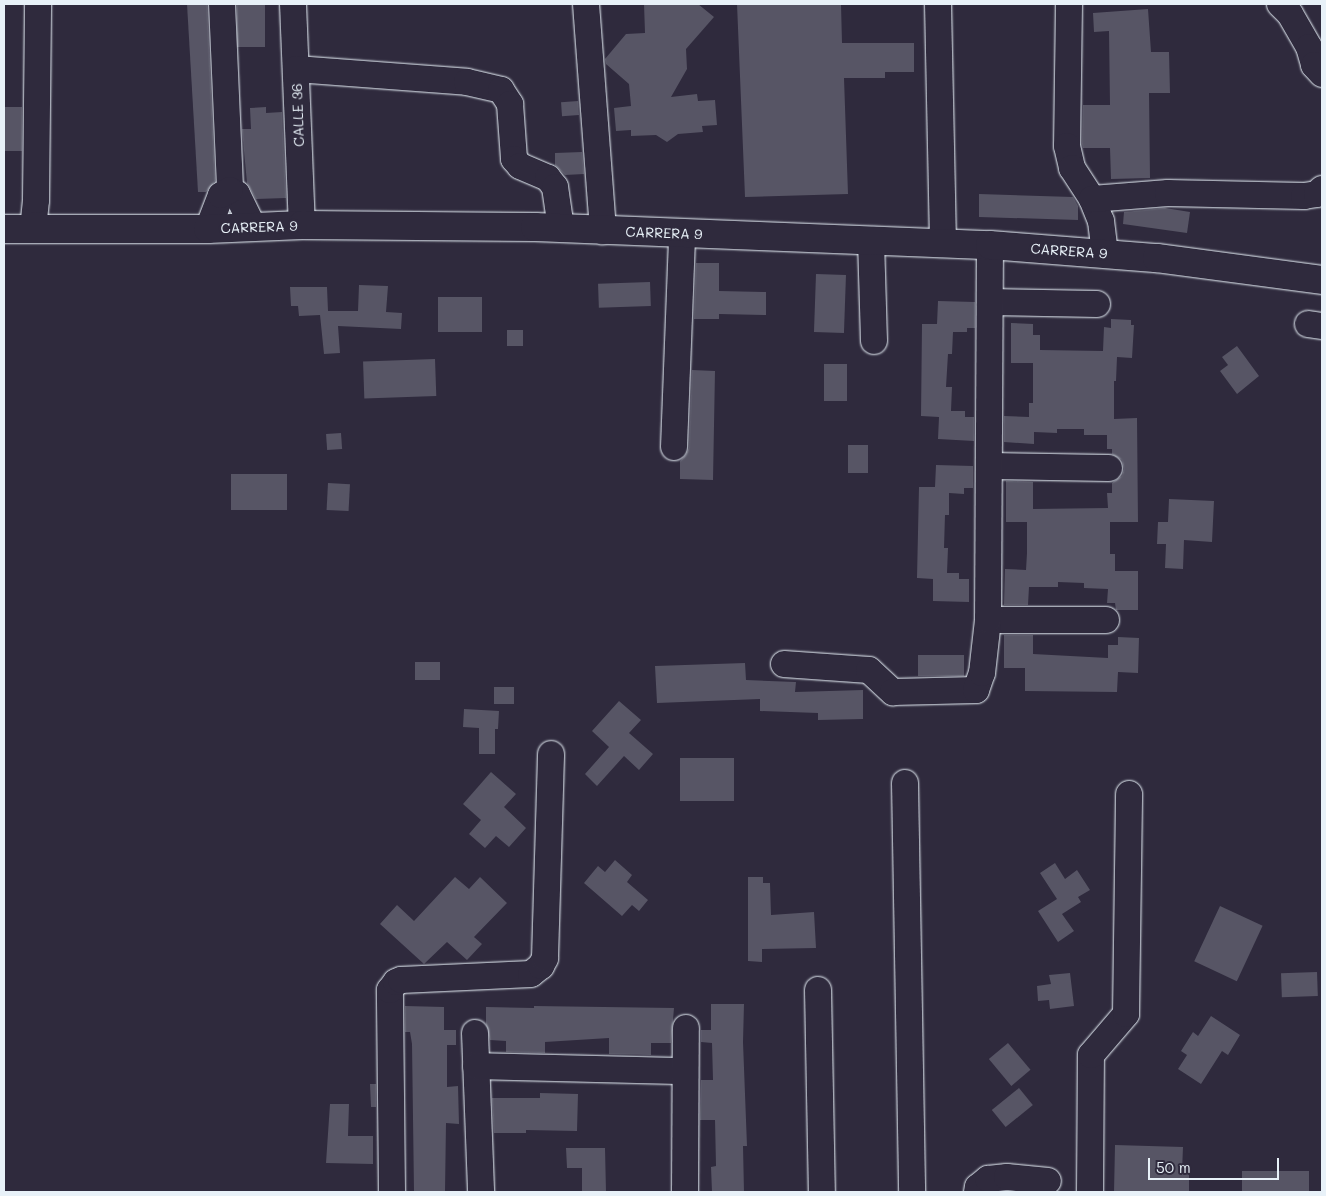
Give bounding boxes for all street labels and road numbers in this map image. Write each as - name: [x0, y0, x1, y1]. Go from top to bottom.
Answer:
- street label: CALLE 36: [288, 83, 308, 147]
- street label: CARRERA 9: [220, 217, 298, 237]
- street label: CARRERA 9: [625, 223, 703, 243]
- street label: CARRERA 9: [1030, 240, 1108, 262]

